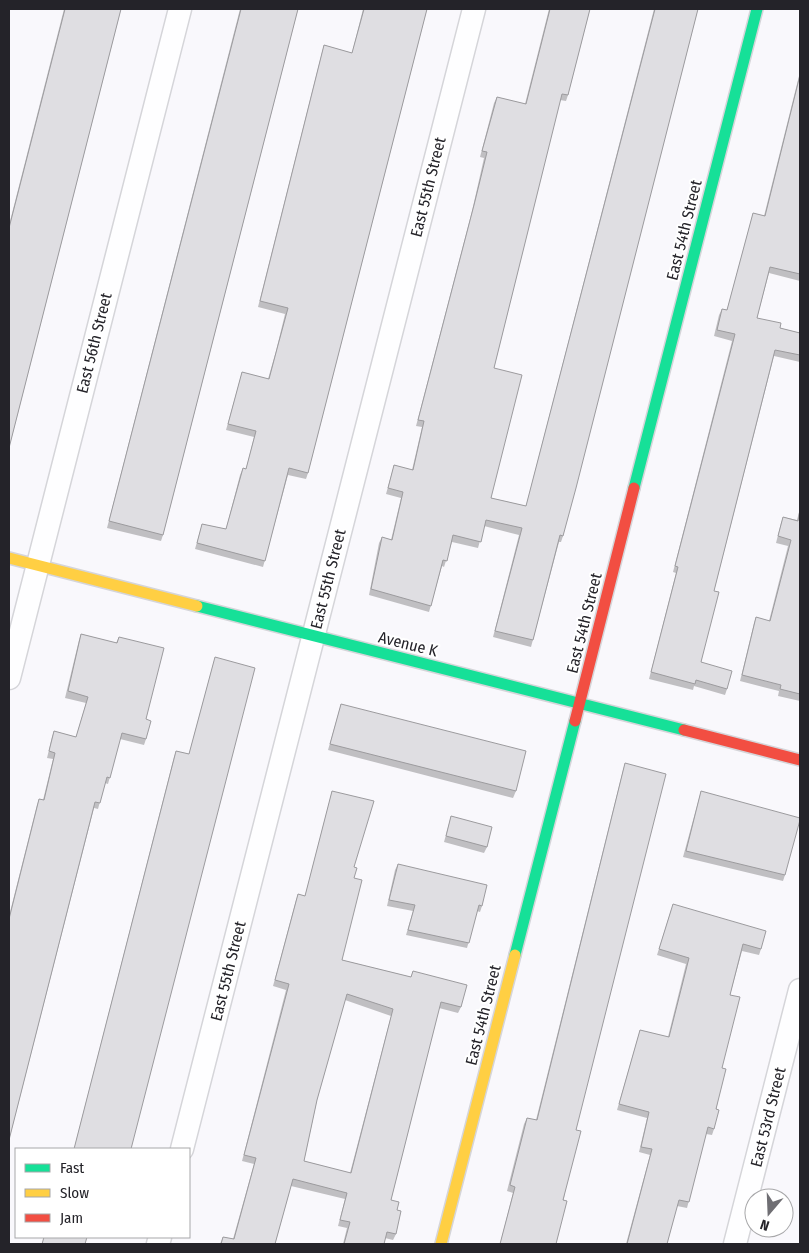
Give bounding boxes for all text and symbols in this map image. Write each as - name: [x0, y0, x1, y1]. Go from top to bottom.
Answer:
- street label: East 55th Street: [406, 134, 450, 239]
- street label: East 54th Street: [662, 177, 706, 282]
- street label: East 56th Street: [72, 290, 116, 395]
- street label: East 55th Street: [306, 526, 350, 631]
- street label: East 54th Street: [562, 570, 606, 675]
- street label: Avenue K: [376, 627, 440, 661]
- street label: East 55th Street: [206, 918, 250, 1023]
- street label: East 54th Street: [461, 962, 505, 1067]
- street label: East 53rd Street: [746, 1064, 790, 1169]
- legend: [15, 1148, 190, 1238]
- text: Fast: [60, 1159, 84, 1177]
- text: Slow: [60, 1184, 89, 1202]
- north arrow: [744, 1188, 794, 1238]
- text: Jam: [60, 1209, 83, 1227]
- text: N: [758, 1215, 772, 1234]

